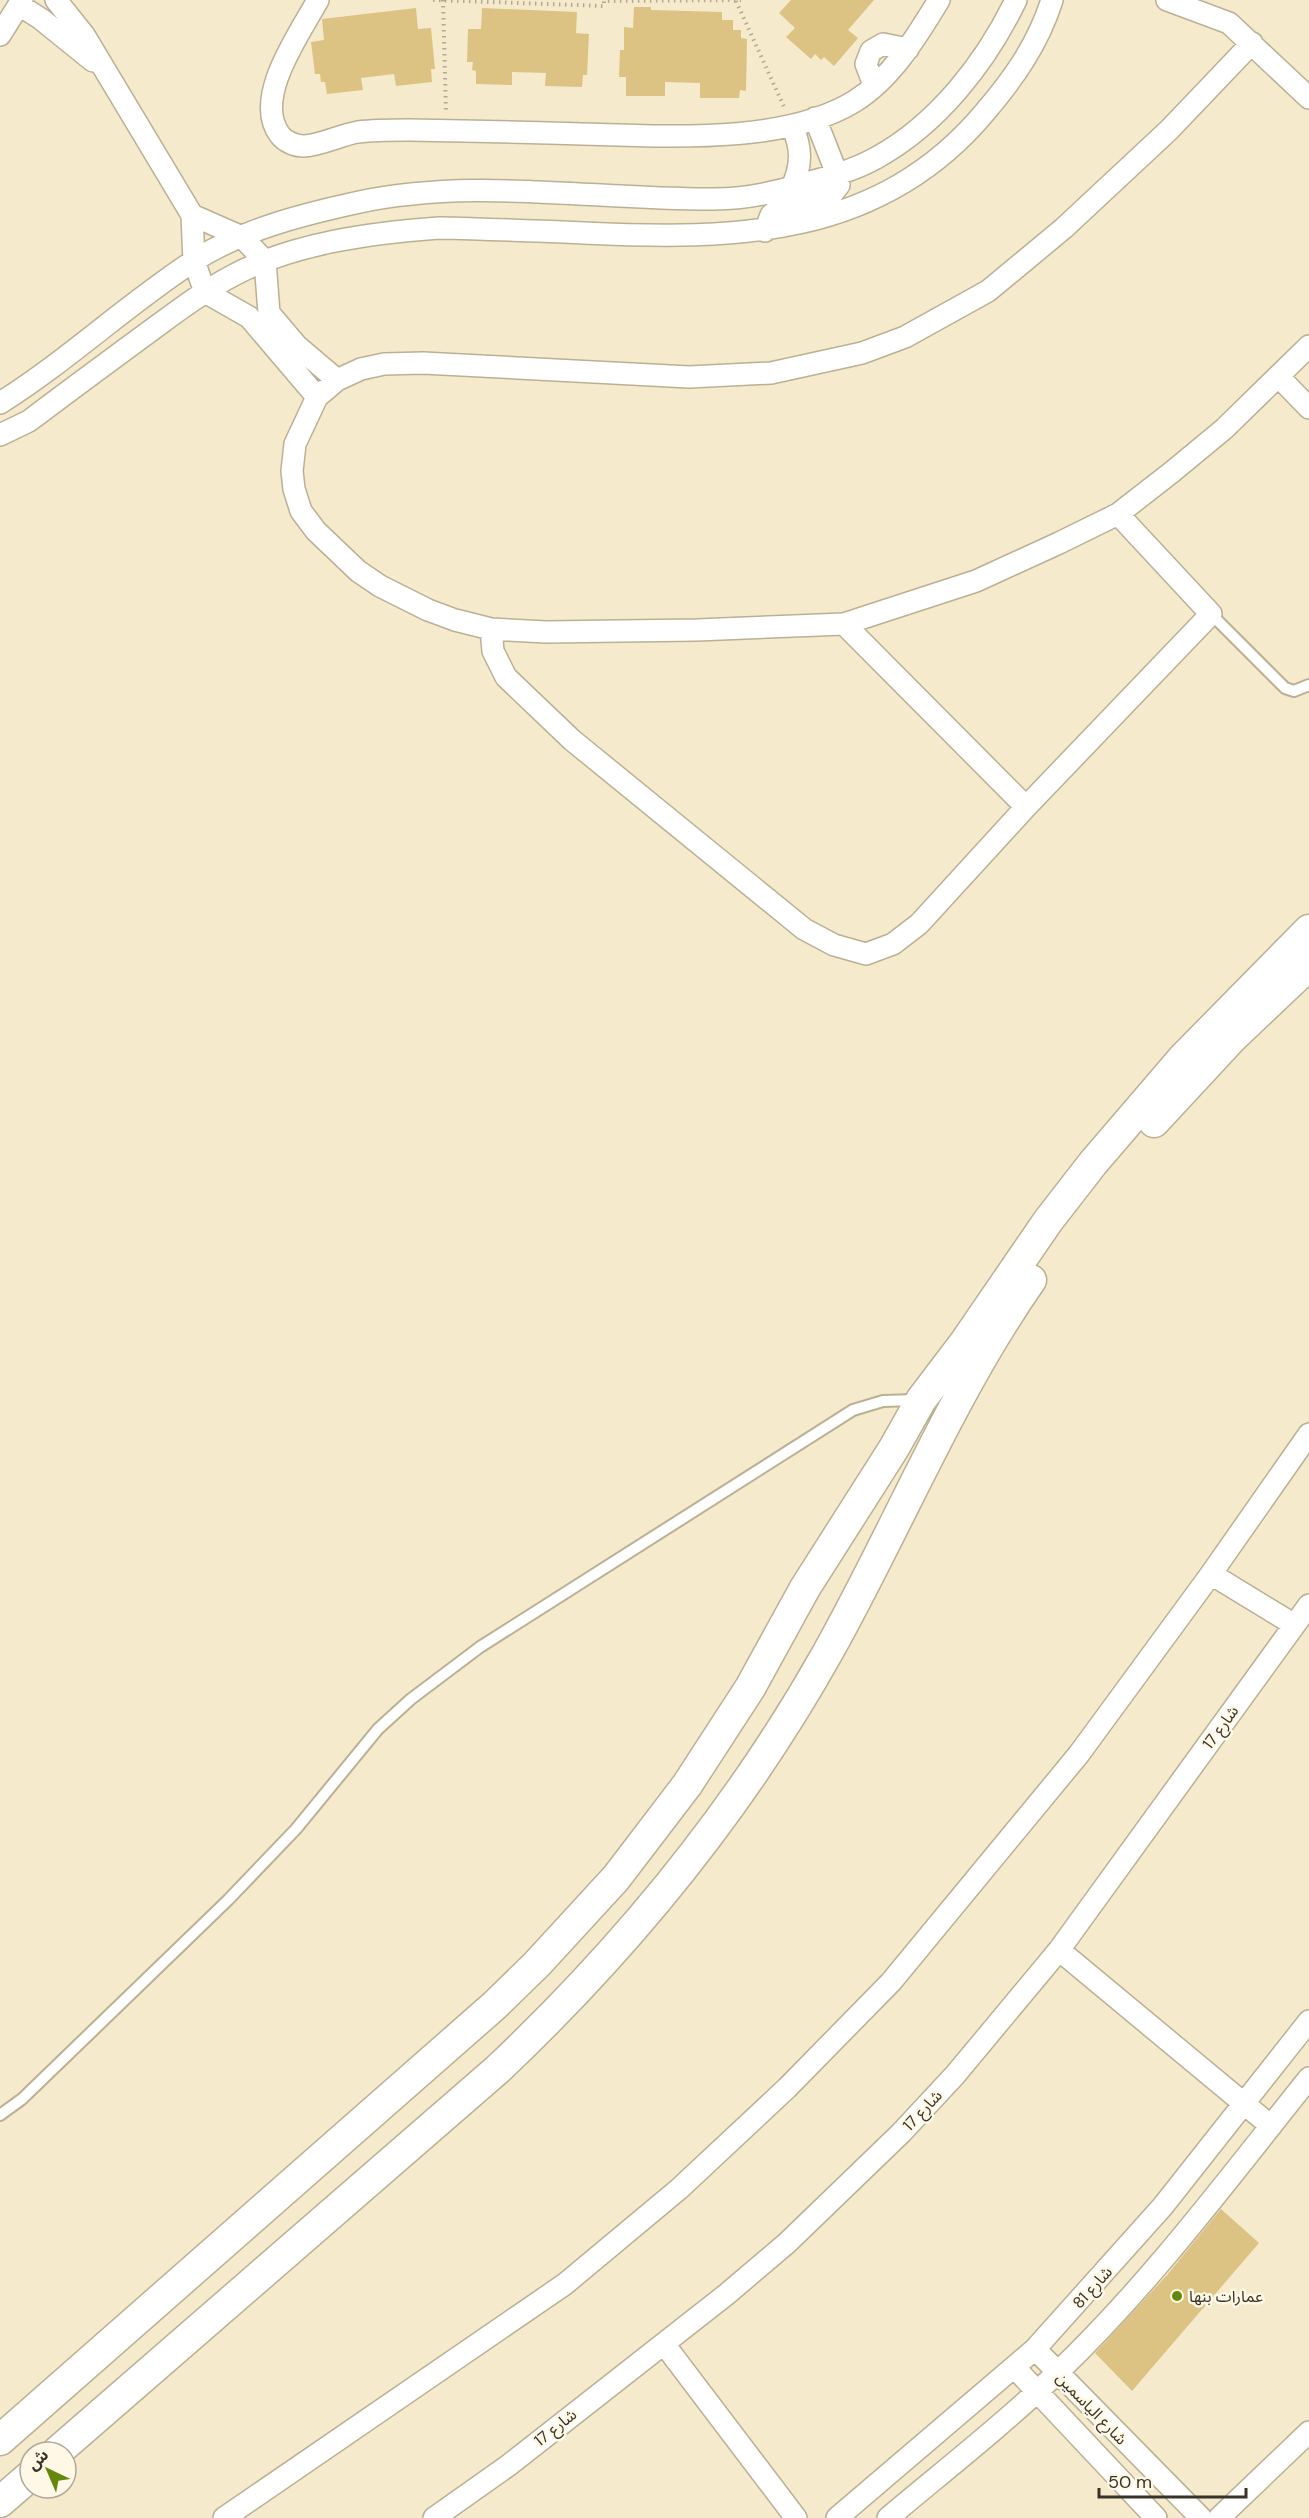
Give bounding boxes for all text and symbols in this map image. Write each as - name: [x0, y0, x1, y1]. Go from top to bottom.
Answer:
- street label: شارع 17: [1198, 1701, 1245, 1754]
- street label: شارع 17: [898, 2085, 948, 2137]
- street label: شارع 81: [1068, 2262, 1118, 2314]
- place label: عمارات بنها: [1189, 2286, 1263, 2307]
- marker: عمارات بنها: [1170, 2289, 1184, 2303]
- street label: شارع الياسمين: [1050, 2367, 1132, 2451]
- street label: شارع 17: [530, 2404, 582, 2453]
- north arrow: [18, 2440, 78, 2500]
- text: ش: [23, 2444, 53, 2475]
- scale bar: [1099, 2461, 1246, 2499]
- text: 50 m: [1108, 2470, 1152, 2494]

